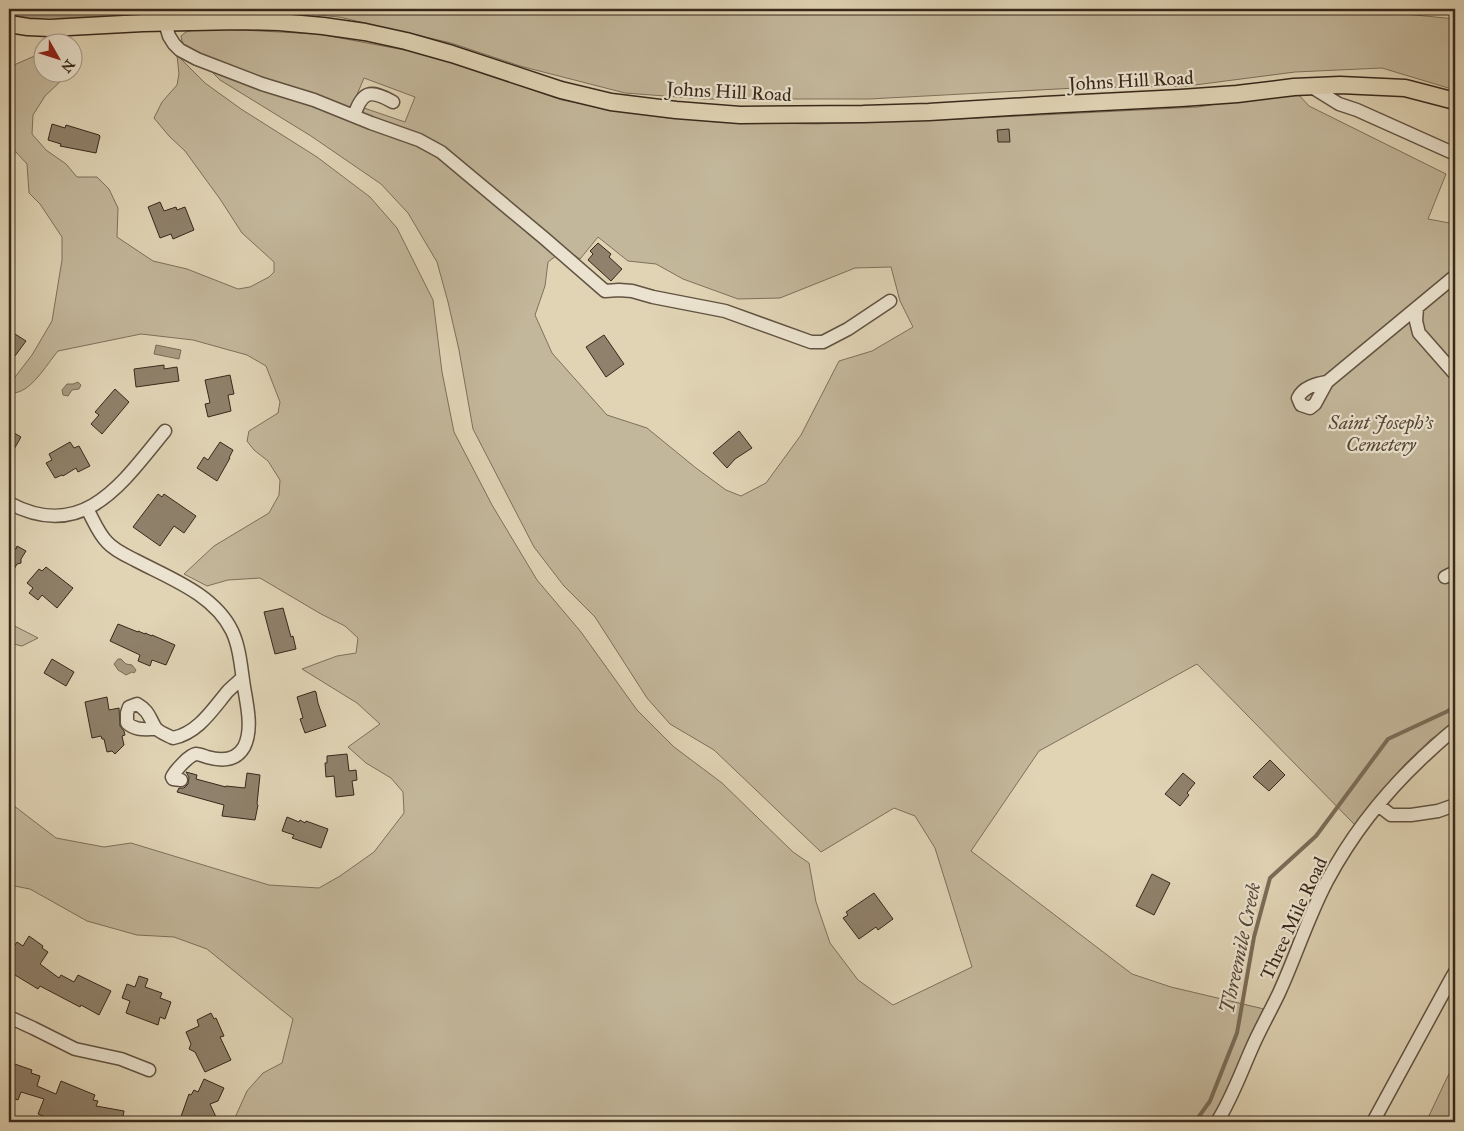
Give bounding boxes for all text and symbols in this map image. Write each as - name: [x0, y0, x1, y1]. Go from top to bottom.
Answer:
- north arrow: [32, 32, 82, 82]
- text: N: [57, 56, 78, 76]
- street label: Johns Hill Road: [1066, 66, 1195, 96]
- street label: Johns Hill Road: [664, 77, 793, 107]
- park label: Saint Joseph’s Cemetery: [1328, 411, 1434, 456]
- street label: Three Mile Road: [1255, 853, 1332, 983]
- water label: Threemile Creek: [1214, 880, 1266, 1016]

